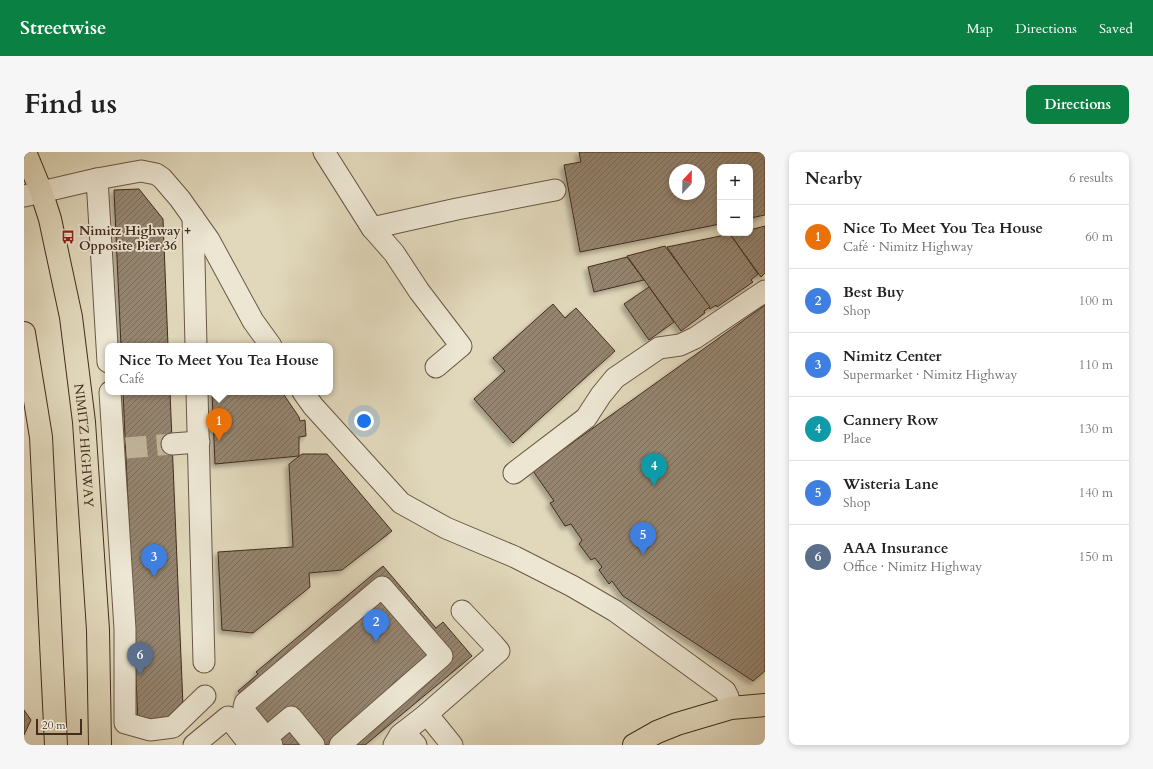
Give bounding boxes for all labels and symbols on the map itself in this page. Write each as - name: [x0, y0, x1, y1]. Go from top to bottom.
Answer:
- north arrow: [669, 164, 705, 200]
- place label: Nimitz Highway + Opposite Pier 36: [79, 222, 191, 255]
- bus stop icon: Nimitz Highway + Opposite Pier 36: [60, 229, 76, 245]
- street label: NIMITZ HIGHWAY: [69, 383, 98, 508]
- pin: 1: [206, 408, 232, 441]
- your location: [354, 411, 374, 431]
- pin: 4: [641, 453, 667, 486]
- pin: 5: [630, 522, 656, 555]
- pin: 3: [141, 544, 167, 577]
- pin: 2: [363, 609, 389, 642]
- pin: 6: [127, 642, 153, 675]
- scale bar: [36, 717, 82, 736]

